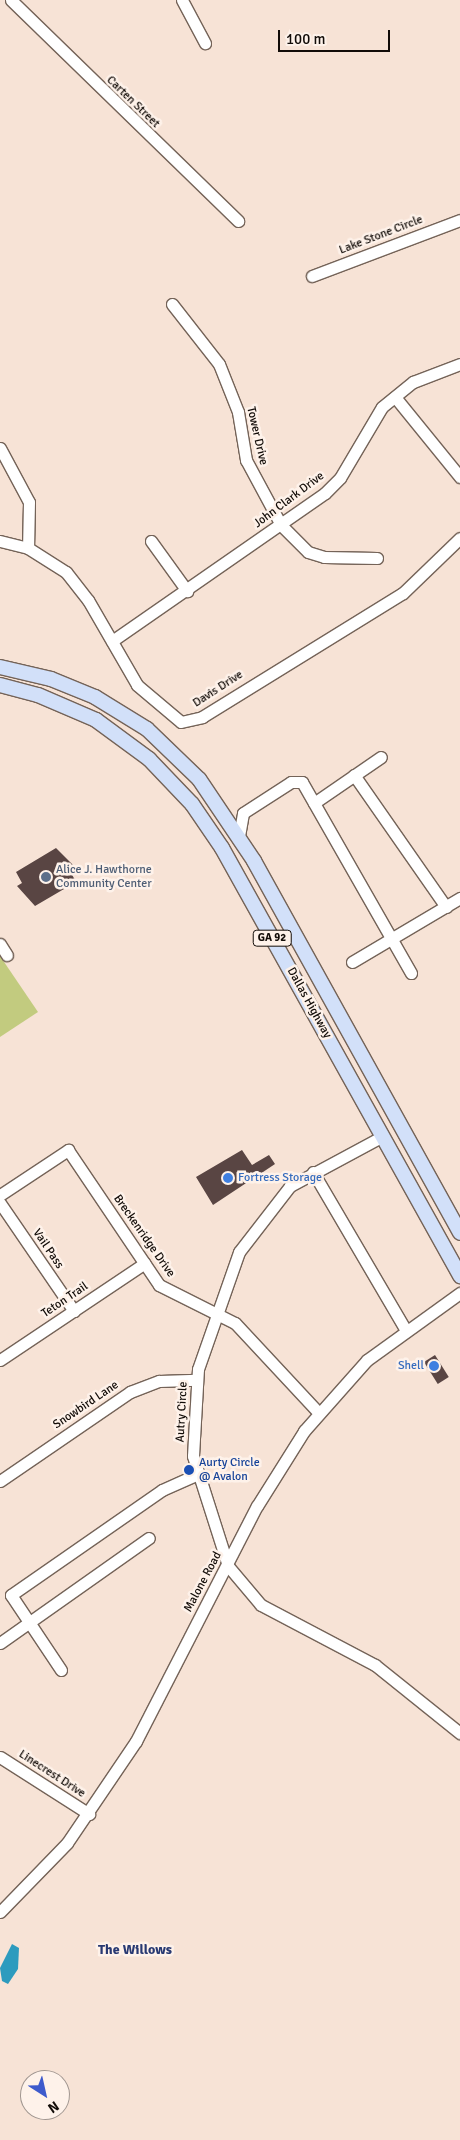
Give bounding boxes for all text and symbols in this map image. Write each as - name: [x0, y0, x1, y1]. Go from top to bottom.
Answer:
- scale bar: [280, 20, 392, 52]
- text: 100 m: [286, 30, 326, 48]
- street label: Carten Street: [103, 73, 163, 131]
- street label: Lake Stone Circle: [337, 212, 425, 258]
- street label: Tower Drive: [243, 405, 271, 467]
- street label: John Clark Drive: [251, 469, 327, 531]
- street label: Davis Drive: [190, 667, 246, 711]
- place label: Alice J. Hawthorne Community Center: [56, 863, 152, 891]
- marker: Alice J. Hawthorne Community Center: [40, 871, 52, 883]
- road number: GA 92: [252, 930, 292, 946]
- street label: Dallas Highway: [284, 965, 334, 1041]
- place label: Fortress Storage: [238, 1171, 322, 1185]
- marker: Fortress Storage: [222, 1172, 234, 1184]
- street label: Breckenridge Drive: [110, 1192, 178, 1280]
- street label: Vail Pass: [29, 1226, 67, 1272]
- street label: Teton Trail: [39, 1279, 91, 1321]
- place label: Shell: [398, 1359, 424, 1373]
- marker: Shell: [428, 1360, 440, 1372]
- street label: Snowbird Lane: [51, 1378, 121, 1432]
- street label: Autry Circle: [173, 1381, 191, 1443]
- place label: Aurty Circle @ Avalon: [199, 1456, 260, 1484]
- marker: Aurty Circle @ Avalon: [183, 1464, 195, 1476]
- street label: Malone Road: [181, 1549, 225, 1615]
- street label: Linecrest Drive: [16, 1747, 88, 1801]
- district label: The Willows: [98, 1942, 172, 1958]
- north arrow: [20, 2070, 70, 2120]
- text: N: [44, 2097, 62, 2117]

